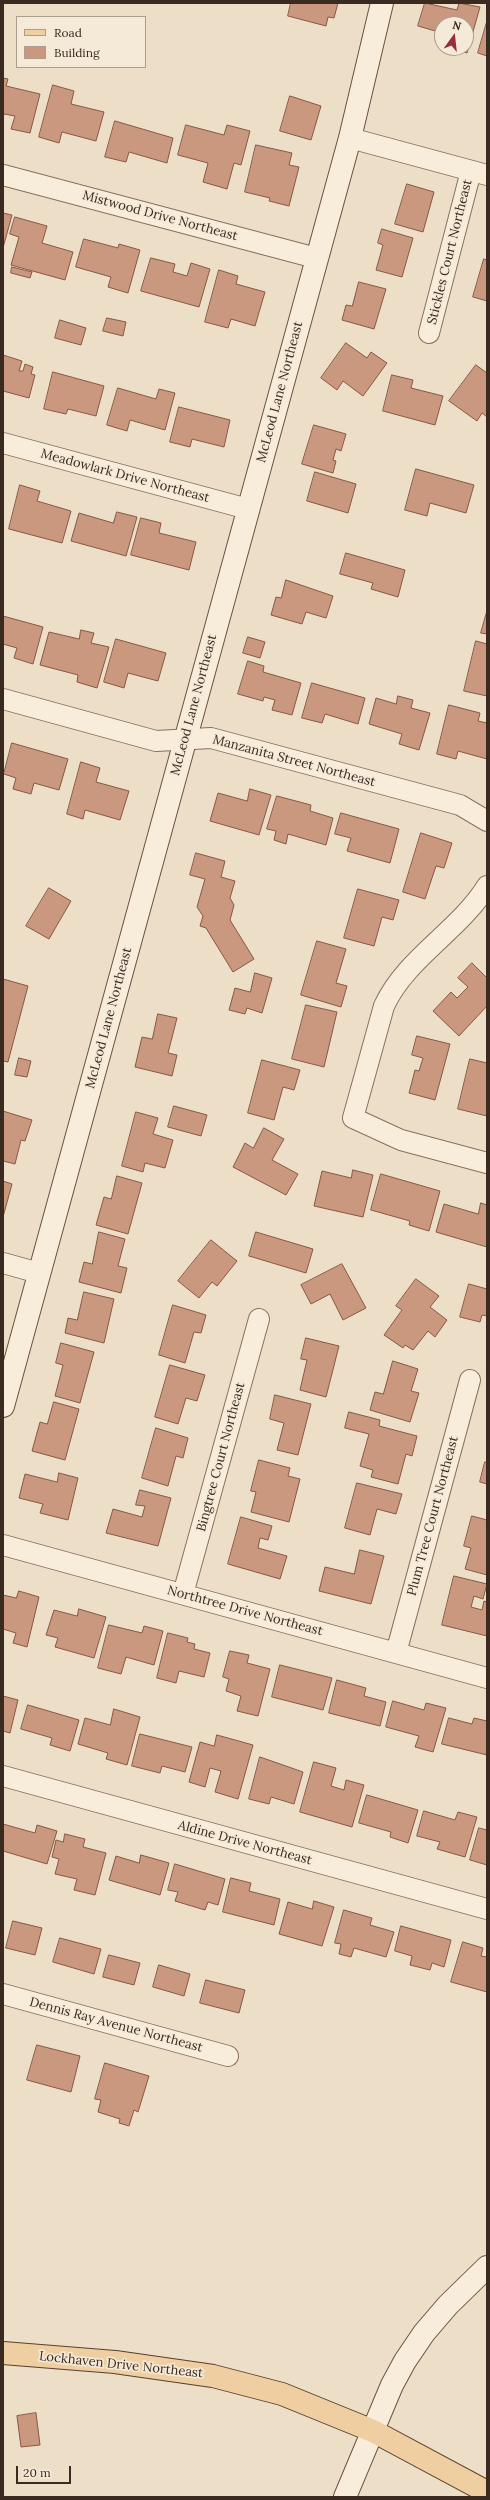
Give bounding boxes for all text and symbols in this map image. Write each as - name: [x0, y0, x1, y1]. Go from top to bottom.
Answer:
- legend: [16, 16, 146, 68]
- north arrow: [434, 16, 474, 56]
- text: N: [451, 18, 463, 33]
- text: Road: [54, 25, 82, 40]
- text: Building: [54, 45, 100, 60]
- street label: Stickles Court Northeast: [424, 178, 476, 326]
- street label: Mistwood Drive Northeast: [81, 188, 239, 244]
- street label: McLeod Lane Northeast: [254, 320, 306, 464]
- street label: Meadowlark Drive Northeast: [39, 446, 211, 506]
- street label: McLeod Lane Northeast: [168, 633, 220, 777]
- street label: Manzanita Street Northeast: [211, 732, 377, 790]
- street label: McLeod Lane Northeast: [83, 946, 135, 1090]
- street label: Bingtree Court Northeast: [194, 1381, 248, 1533]
- street label: Plum Tree Court Northeast: [404, 1435, 462, 1597]
- street label: Northtree Drive Northeast: [165, 1583, 325, 1639]
- street label: Aldine Drive Northeast: [176, 1818, 314, 1868]
- street label: Dennis Ray Avenue Northeast: [28, 1994, 204, 2056]
- street label: Lockhaven Drive Northeast: [38, 2349, 204, 2381]
- scale bar: [18, 2458, 73, 2484]
- text: 20 m: [23, 2465, 51, 2480]

